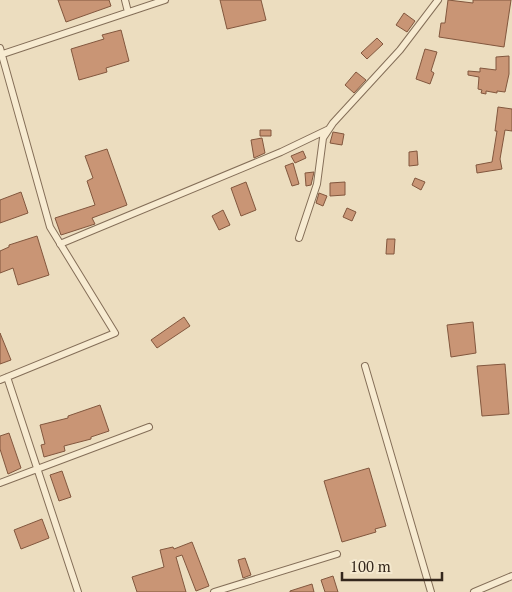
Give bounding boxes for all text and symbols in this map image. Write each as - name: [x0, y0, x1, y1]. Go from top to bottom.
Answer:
- scale bar: [342, 550, 442, 582]
- text: 100 m: [350, 556, 391, 576]

